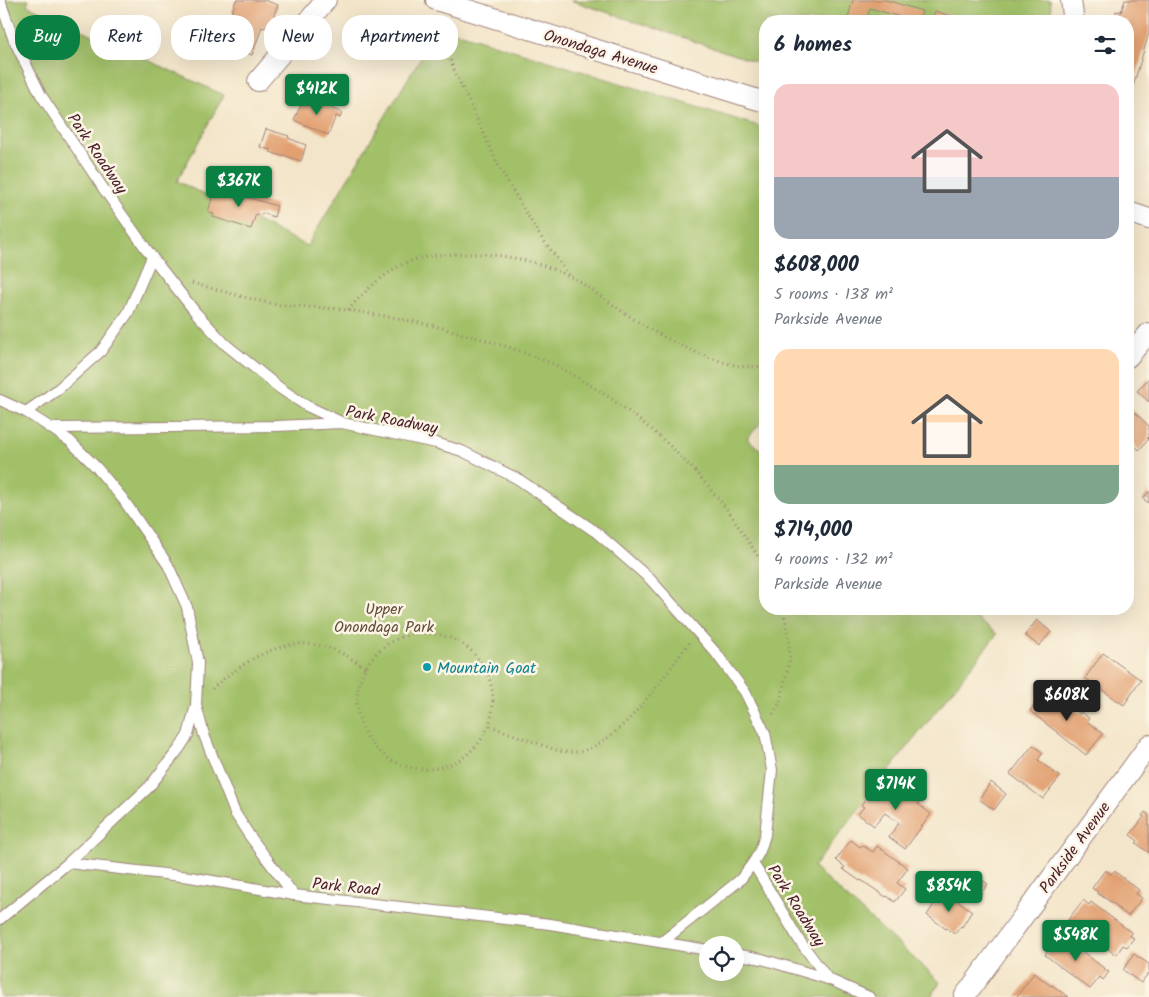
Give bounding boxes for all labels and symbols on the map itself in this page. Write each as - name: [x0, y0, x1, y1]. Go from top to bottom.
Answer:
- street label: Onondaga Avenue: [540, 23, 661, 82]
- pin: $412K: [282, 74, 352, 116]
- street label: Park Roadway: [60, 108, 133, 200]
- pin: $367K: [204, 166, 274, 208]
- street label: Park Roadway: [344, 399, 440, 442]
- park label: Upper Onondaga Park: [334, 597, 435, 640]
- place label: Mountain Goat: [437, 656, 537, 681]
- marker: Mountain Goat: [421, 661, 433, 673]
- pin: $608K: [1032, 680, 1102, 722]
- pin: $714K: [861, 768, 931, 811]
- street label: Parkside Avenue: [1033, 797, 1117, 899]
- street label: Park Roadway: [760, 860, 831, 952]
- pin: $854K: [914, 870, 984, 913]
- street label: Park Road: [311, 872, 382, 904]
- pin: $548K: [1041, 920, 1111, 962]

